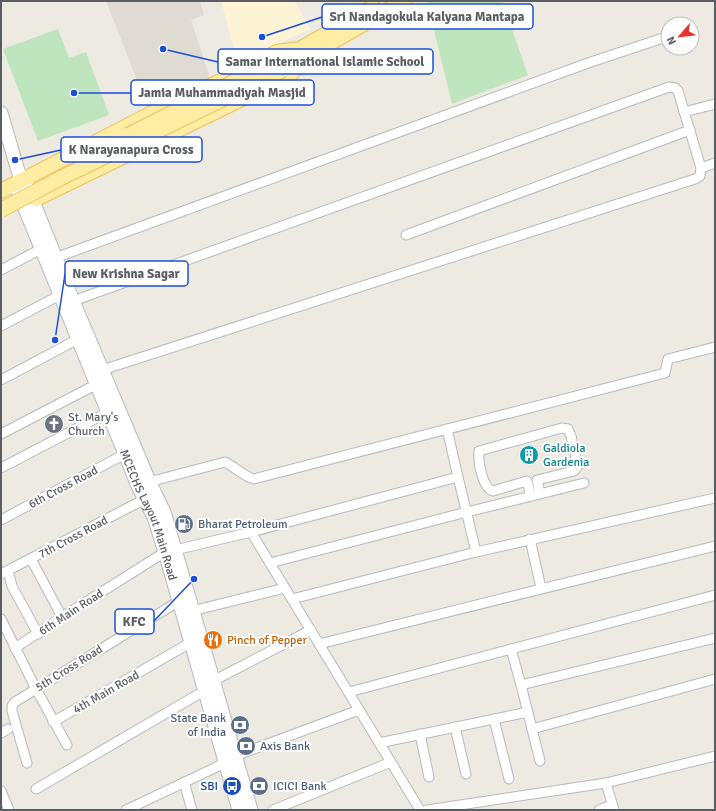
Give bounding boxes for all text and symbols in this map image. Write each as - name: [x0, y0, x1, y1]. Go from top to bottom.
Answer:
- callout: Sri Nandagokula Kalyana Mantapa: [322, 4, 533, 29]
- text: Sri Nandagokula Kalyana Mantapa: [329, 9, 525, 25]
- north arrow: [660, 16, 700, 56]
- text: N: [664, 34, 679, 47]
- callout: Samar International Islamic School: [218, 49, 433, 74]
- text: Samar International Islamic School: [226, 54, 424, 70]
- callout: Jamia Muhammadiyah Masjid: [131, 80, 314, 105]
- text: Jamia Muhammadiyah Masjid: [138, 85, 306, 101]
- callout: K Narayanapura Cross: [61, 137, 202, 162]
- text: K Narayanapura Cross: [69, 142, 194, 158]
- callout: New Krishna Sagar: [65, 261, 188, 286]
- text: New Krishna Sagar: [72, 266, 181, 282]
- place label: St. Mary's Church: [68, 410, 119, 439]
- church icon: St. Mary's Church: [43, 413, 65, 435]
- place label: Galdiola Gardenia: [543, 441, 589, 470]
- building icon: Galdiola Gardenia: [518, 444, 540, 466]
- street label: MCECHS Layout Main Road: [116, 447, 180, 582]
- street label: 6th Cross Road: [26, 463, 100, 512]
- street label: 7th Cross Road: [36, 513, 110, 562]
- fuel station icon: Bharat Petroleum: [173, 513, 195, 535]
- place label: Bharat Petroleum: [198, 517, 288, 532]
- street label: 6th Main Road: [36, 586, 106, 639]
- callout: KFC: [115, 609, 154, 634]
- text: KFC: [123, 614, 145, 630]
- restaurant icon: Pinch of Pepper: [202, 629, 224, 651]
- place label: Pinch of Pepper: [227, 633, 307, 648]
- street label: 5th Cross Road: [33, 642, 106, 695]
- street label: 4th Main Road: [71, 667, 142, 717]
- place label: State Bank of India: [171, 711, 226, 740]
- bank icon: State Bank of India: [229, 714, 251, 736]
- bank icon: Axis Bank: [235, 735, 257, 757]
- place label: Axis Bank: [260, 739, 310, 754]
- bus stop icon: SBI: [221, 775, 243, 797]
- bank icon: ICICI Bank: [248, 775, 270, 797]
- place label: SBI: [201, 779, 218, 794]
- place label: ICICI Bank: [273, 779, 327, 794]

